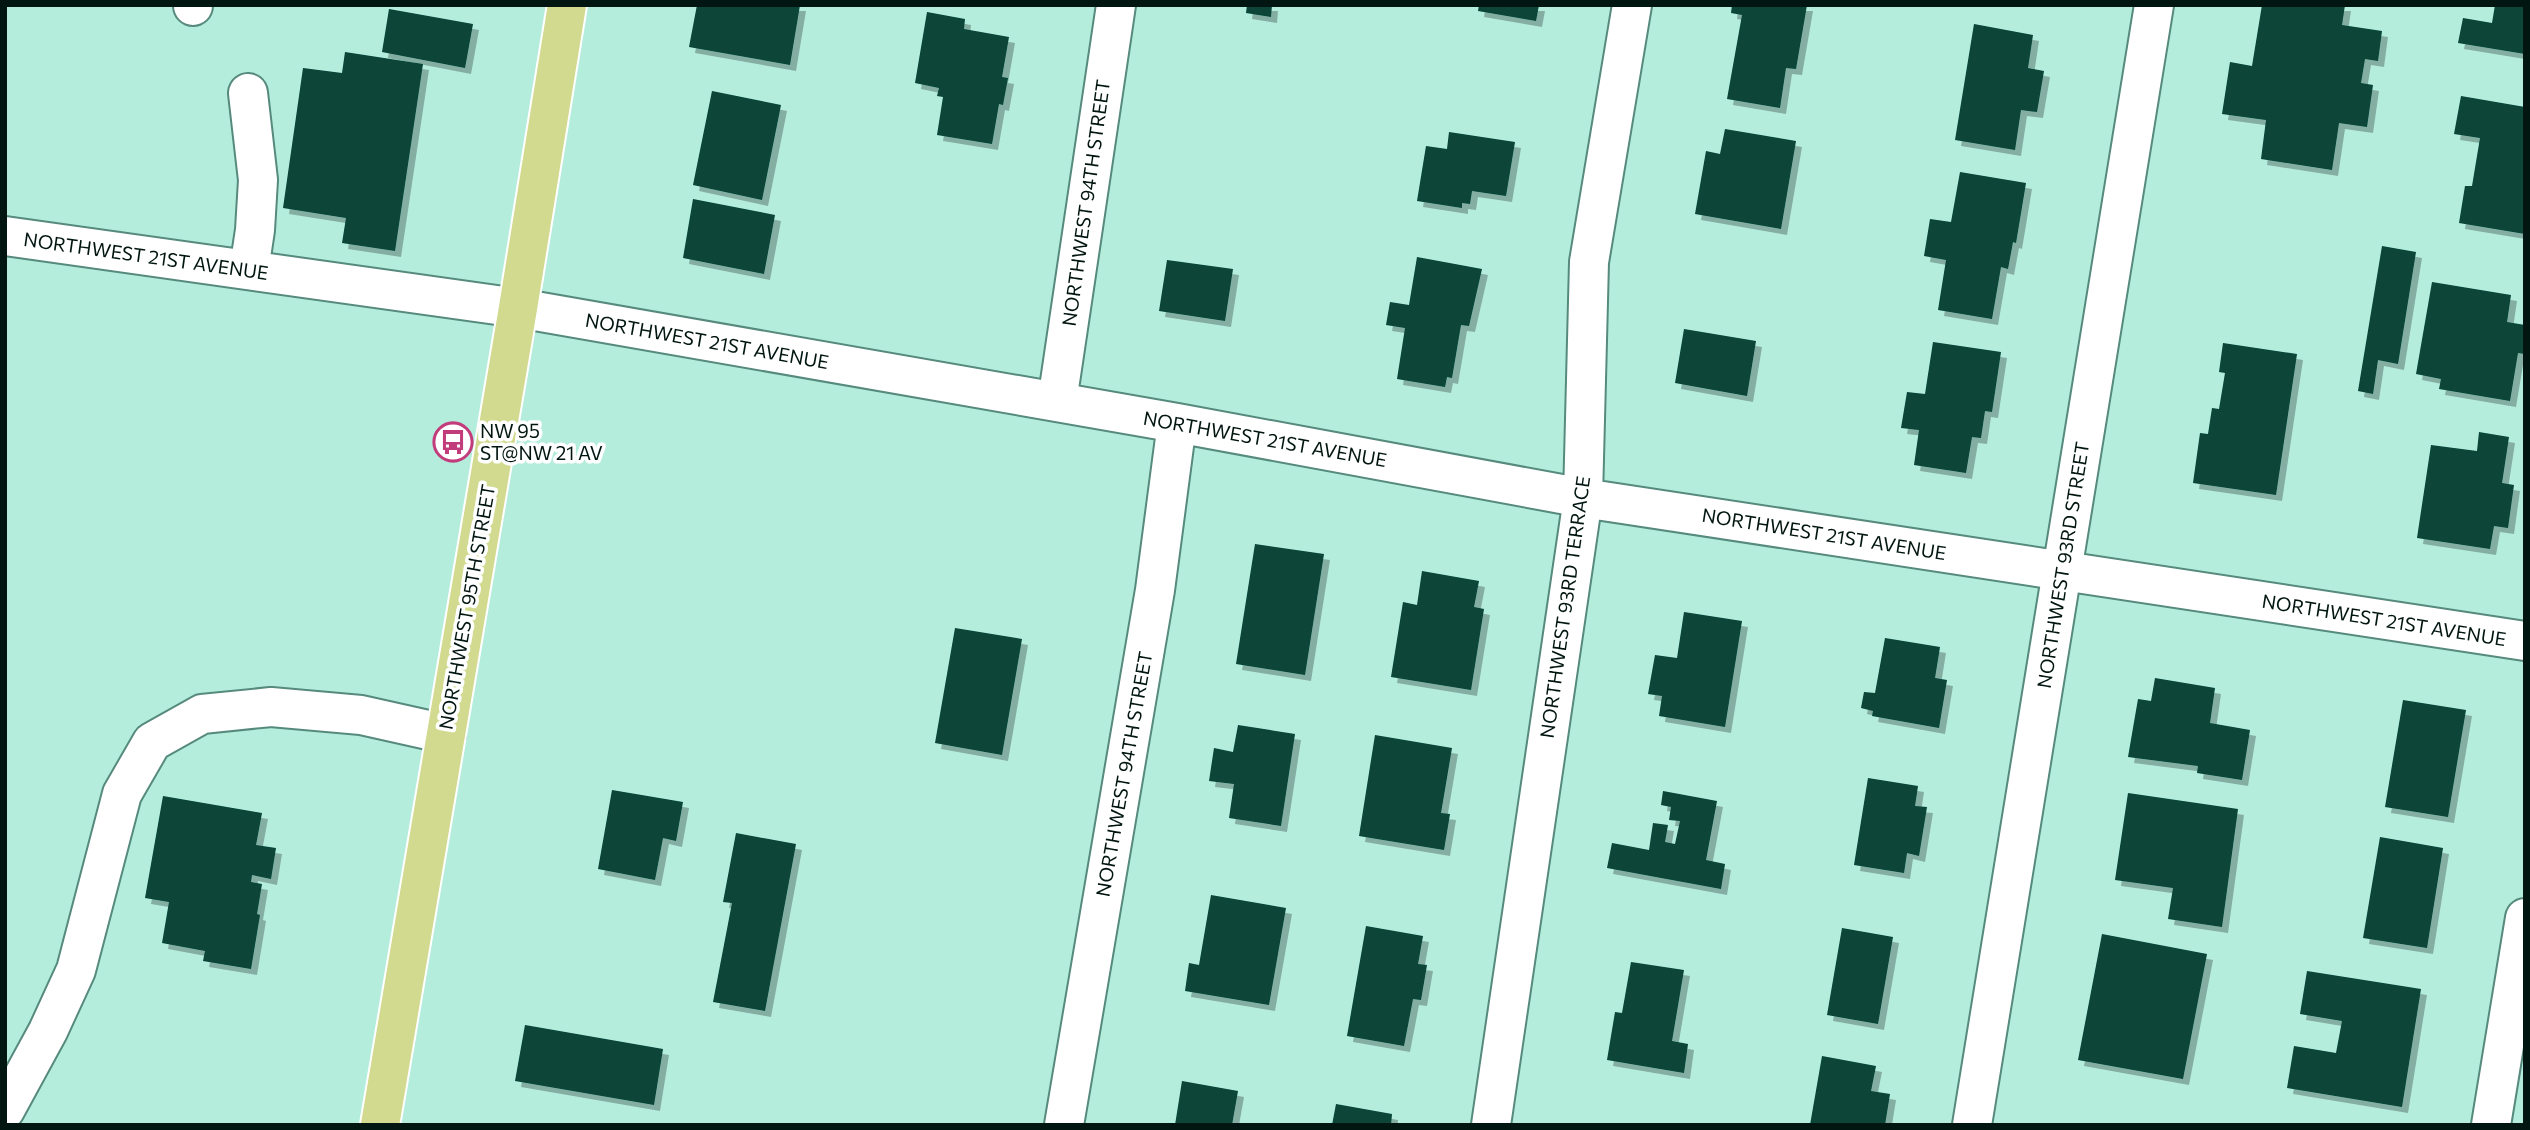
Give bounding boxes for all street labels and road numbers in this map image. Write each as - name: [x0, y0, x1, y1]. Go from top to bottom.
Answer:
- street label: NORTHWEST 94TH STREET: [1057, 78, 1114, 328]
- street label: NORTHWEST 21ST AVENUE: [22, 227, 270, 284]
- street label: NORTHWEST 21ST AVENUE: [584, 308, 831, 373]
- street label: NORTHWEST 21ST AVENUE: [1142, 406, 1389, 471]
- street label: NORTHWEST 93RD STREET: [2032, 440, 2093, 690]
- street label: NORTHWEST 93RD TERRACE: [1535, 474, 1594, 739]
- street label: NORTHWEST 95TH STREET: [434, 483, 499, 731]
- street label: NORTHWEST 21ST AVENUE: [1700, 503, 1948, 564]
- street label: NORTHWEST 21ST AVENUE: [2260, 589, 2508, 650]
- street label: NORTHWEST 94TH STREET: [1091, 649, 1156, 898]

